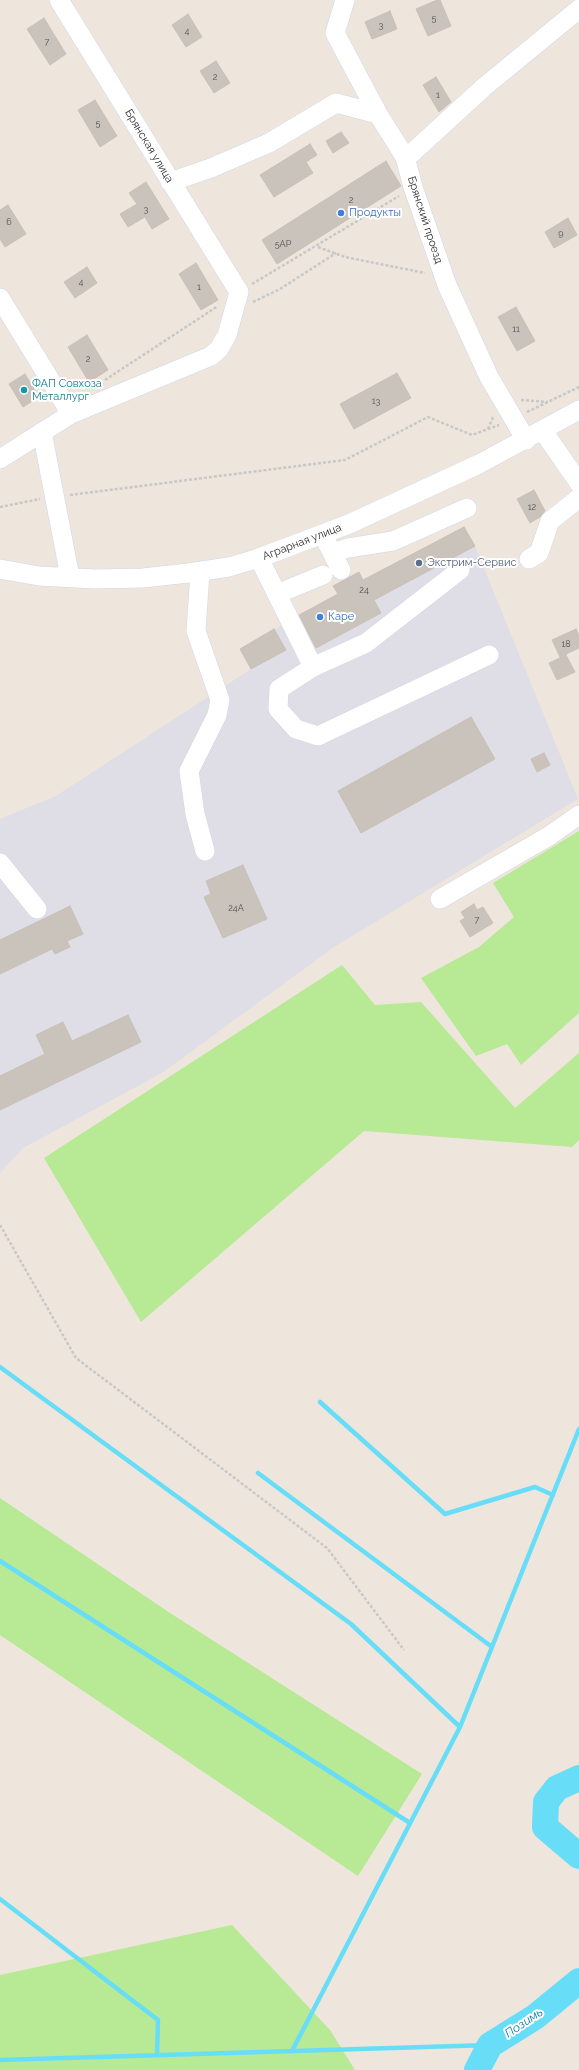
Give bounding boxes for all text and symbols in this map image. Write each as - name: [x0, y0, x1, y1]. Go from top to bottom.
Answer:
- house number: 5: [432, 13, 436, 23]
- house number: 3: [379, 20, 383, 30]
- house number: 4: [185, 26, 189, 36]
- house number: 7: [45, 37, 49, 47]
- house number: 2: [213, 72, 217, 82]
- house number: 1: [436, 90, 440, 100]
- street label: Брянская улица: [122, 107, 176, 185]
- house number: 5: [96, 118, 100, 128]
- street label: Брянский проезд: [405, 175, 445, 265]
- house number: 2: [349, 195, 353, 205]
- house number: 3: [144, 204, 148, 214]
- place label: Продукты: [349, 206, 401, 220]
- marker: Продукты: [336, 208, 346, 218]
- house number: 6: [6, 217, 12, 227]
- house number: 9: [558, 228, 564, 238]
- house number: 5АР: [275, 239, 291, 249]
- house number: 4: [79, 277, 83, 287]
- house number: 1: [197, 282, 201, 292]
- house number: 11: [512, 324, 520, 334]
- house number: 2: [86, 354, 90, 364]
- place label: ФАП Совхоза Металлург: [32, 377, 102, 403]
- marker: ФАП Совхоза Металлург: [19, 385, 29, 395]
- house number: 13: [372, 396, 380, 406]
- house number: 12: [528, 502, 536, 512]
- street label: Аграрная улица: [261, 521, 343, 563]
- place label: Экстрим-Сервис: [427, 556, 516, 570]
- marker: Экстрим-Сервис: [414, 558, 424, 568]
- house number: 24: [359, 585, 369, 595]
- place label: Каре: [328, 610, 354, 624]
- marker: Каре: [315, 612, 325, 622]
- house number: 18: [561, 639, 571, 649]
- house number: 24А: [228, 903, 244, 913]
- house number: 7: [475, 915, 479, 925]
- water label: Позимь: [502, 2005, 546, 2041]

